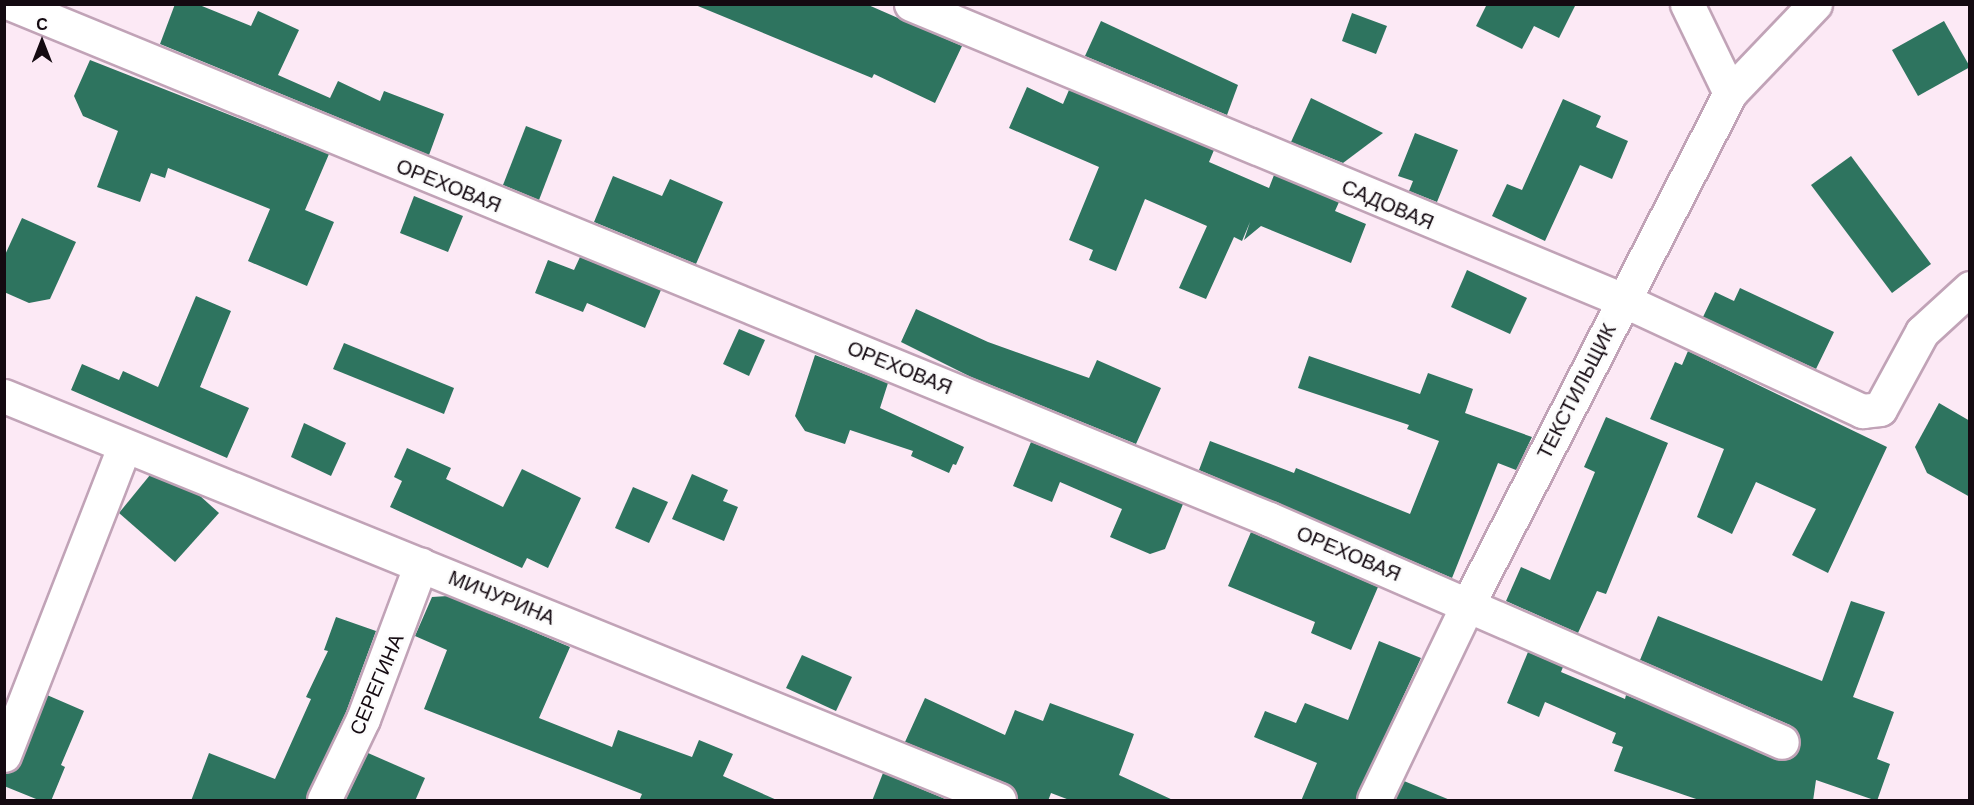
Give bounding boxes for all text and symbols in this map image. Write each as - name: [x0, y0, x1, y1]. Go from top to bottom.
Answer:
- north arrow: [12, 12, 72, 72]
- text: С: [36, 14, 48, 33]
- street label: ОРЕХОВАЯ: [393, 153, 505, 217]
- street label: САДОВАЯ: [1338, 174, 1438, 234]
- street label: ТЕКСТИЛЬЩИК: [1532, 319, 1620, 463]
- street label: ОРЕХОВАЯ: [844, 335, 956, 399]
- street label: ОРЕХОВАЯ: [1293, 520, 1405, 586]
- street label: МИЧУРИНА: [445, 565, 559, 629]
- street label: СЕРЕГИНА: [344, 630, 408, 738]

